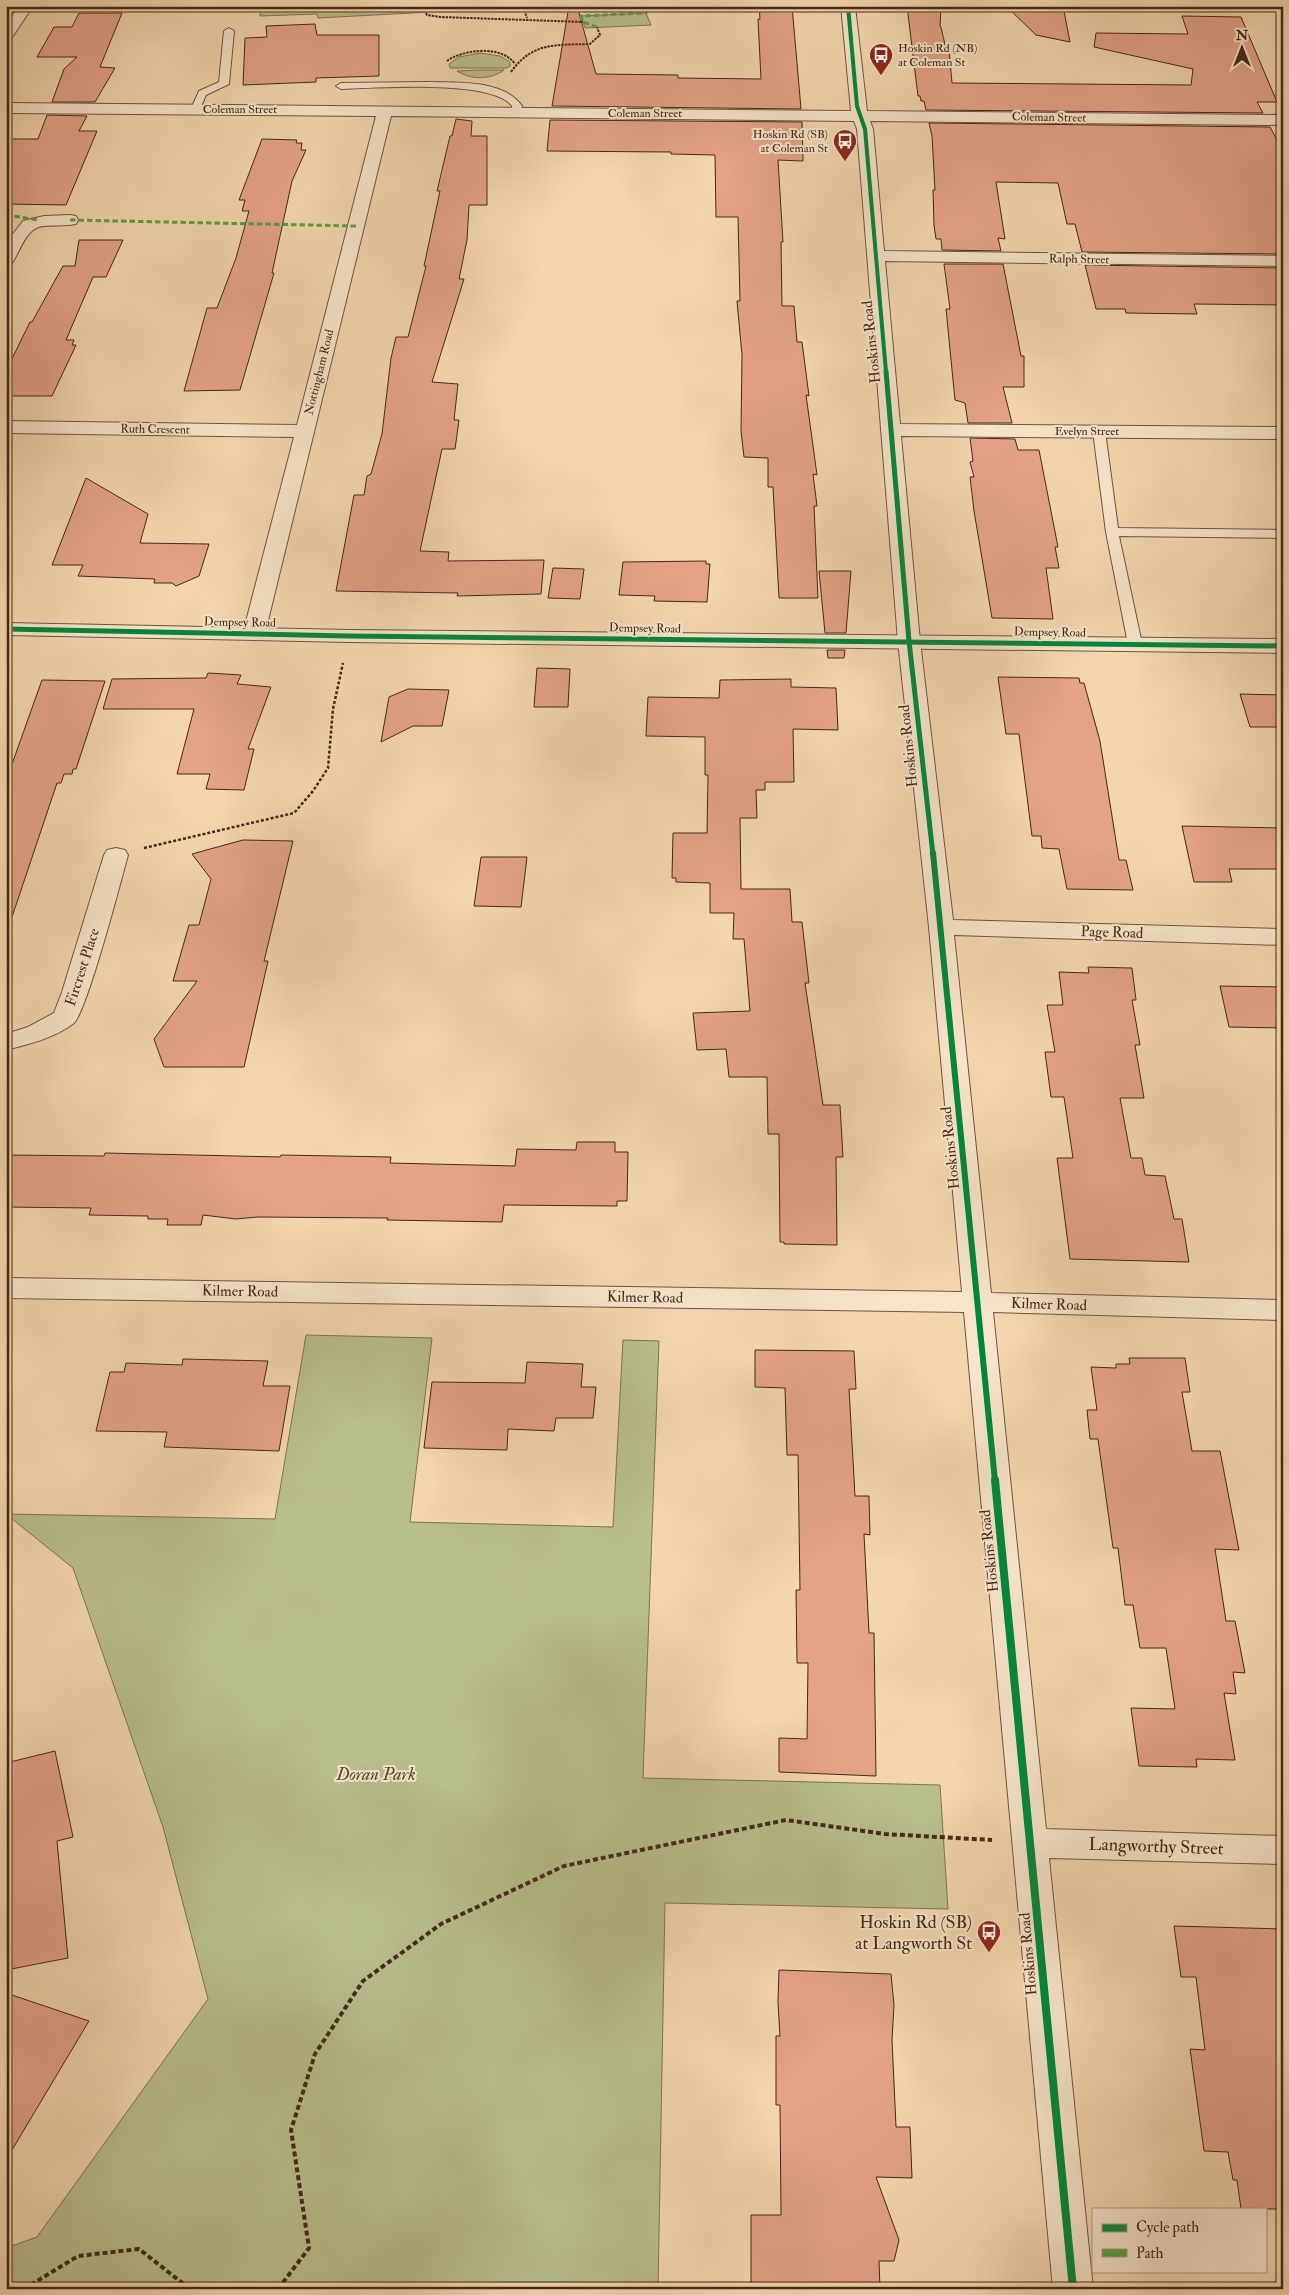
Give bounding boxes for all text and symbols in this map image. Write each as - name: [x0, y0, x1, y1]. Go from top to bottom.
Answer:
- north arrow: [1216, 22, 1266, 72]
- text: N: [1235, 27, 1249, 44]
- place label: Hoskin Rd (NB) at Coleman St: [898, 41, 977, 70]
- bus stop icon: Hoskin Rd (NB) at Coleman St: [868, 42, 894, 76]
- street label: Coleman Street: [203, 102, 277, 117]
- street label: Coleman Street: [608, 106, 682, 121]
- street label: Coleman Street: [1012, 109, 1086, 126]
- place label: Hoskin Rd (SB) at Coleman St: [753, 127, 828, 156]
- bus stop icon: Hoskin Rd (SB) at Coleman St: [832, 128, 858, 162]
- street label: Ralph Street: [1049, 251, 1109, 268]
- street label: Hoskins Road: [858, 299, 885, 384]
- street label: Nottingham Road: [302, 328, 337, 416]
- street label: Ruth Crescent: [120, 421, 190, 438]
- street label: Evelyn Street: [1055, 424, 1119, 439]
- street label: Dempsey Road: [204, 614, 276, 631]
- street label: Dempsey Road: [609, 620, 681, 637]
- street label: Dempsey Road: [1014, 624, 1086, 641]
- street label: Hoskins Road: [895, 703, 922, 788]
- street label: Page Road: [1080, 922, 1144, 943]
- street label: Fircrest Place: [61, 926, 104, 1009]
- street label: Hoskins Road: [937, 1105, 964, 1190]
- street label: Kilmer Road: [202, 1281, 279, 1302]
- street label: Kilmer Road: [607, 1287, 684, 1308]
- street label: Kilmer Road: [1011, 1294, 1088, 1315]
- street label: Hoskins Road: [976, 1508, 1003, 1593]
- park label: Doran Park: [335, 1763, 416, 1786]
- street label: Langworthy Street: [1088, 1833, 1224, 1860]
- place label: Hoskin Rd (SB) at Langworth St: [855, 1911, 972, 1955]
- street label: Hoskins Road: [1015, 1911, 1042, 1996]
- bus stop icon: Hoskin Rd (SB) at Langworth St: [976, 1919, 1002, 1953]
- legend: [1092, 2208, 1266, 2272]
- text: Cycle path: [1136, 2218, 1199, 2238]
- text: Path: [1136, 2244, 1163, 2263]

